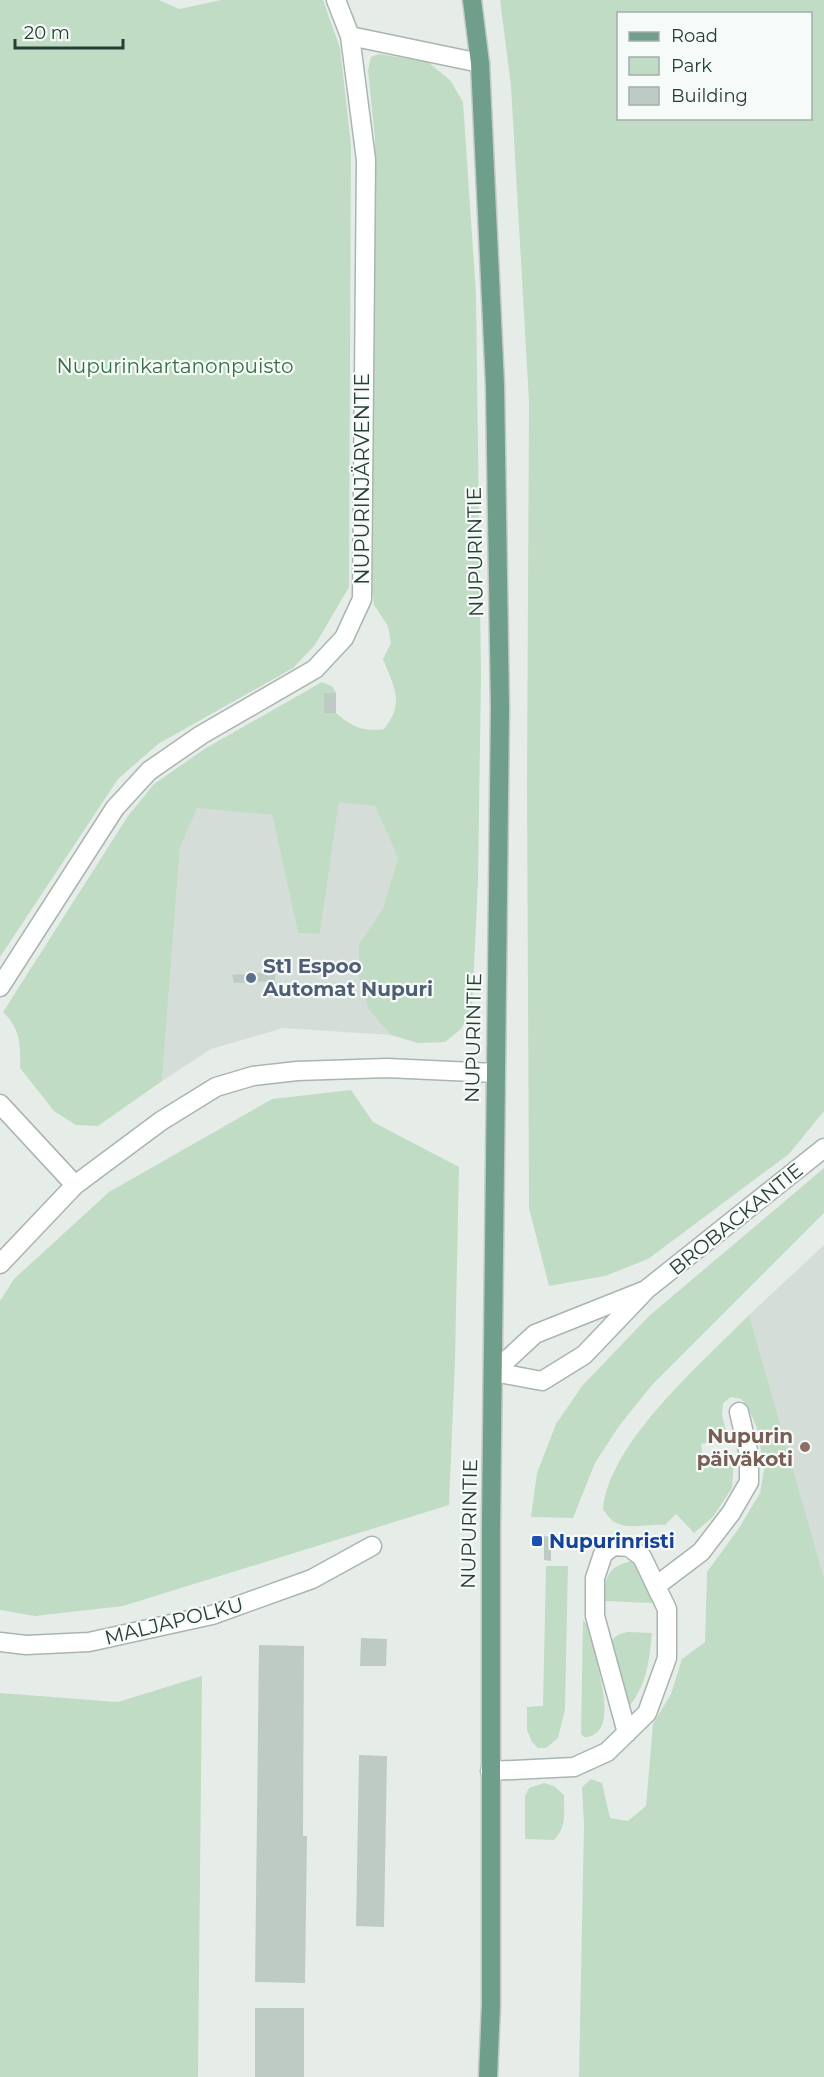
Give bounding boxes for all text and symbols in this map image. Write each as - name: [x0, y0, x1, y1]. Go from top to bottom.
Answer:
- scale bar: [15, 12, 123, 50]
- legend: [617, 12, 812, 120]
- text: 20 m: [24, 22, 70, 44]
- text: Road: [671, 25, 718, 47]
- text: Park: [671, 55, 712, 77]
- text: Building: [671, 85, 748, 107]
- park label: Nupurinkartanonpuisto: [57, 354, 293, 378]
- street label: NUPURINJÄRVENTIE: [350, 373, 374, 585]
- street label: NUPURINTIE: [462, 487, 488, 617]
- place label: St1 Espoo Automat Nupuri: [262, 954, 433, 1001]
- marker: St1 Espoo Automat Nupuri: [244, 971, 258, 985]
- street label: NUPURINTIE: [460, 973, 486, 1103]
- street label: BROBACKANTIE: [664, 1158, 808, 1280]
- place label: Nupurin päiväkoti: [697, 1424, 793, 1471]
- marker: Nupurin päiväkoti: [798, 1440, 812, 1454]
- street label: NUPURINTIE: [456, 1459, 482, 1589]
- place label: Nupurinristi: [549, 1529, 675, 1553]
- marker: Nupurinristi: [530, 1534, 544, 1548]
- street label: MALJAPOLKU: [102, 1592, 246, 1650]

